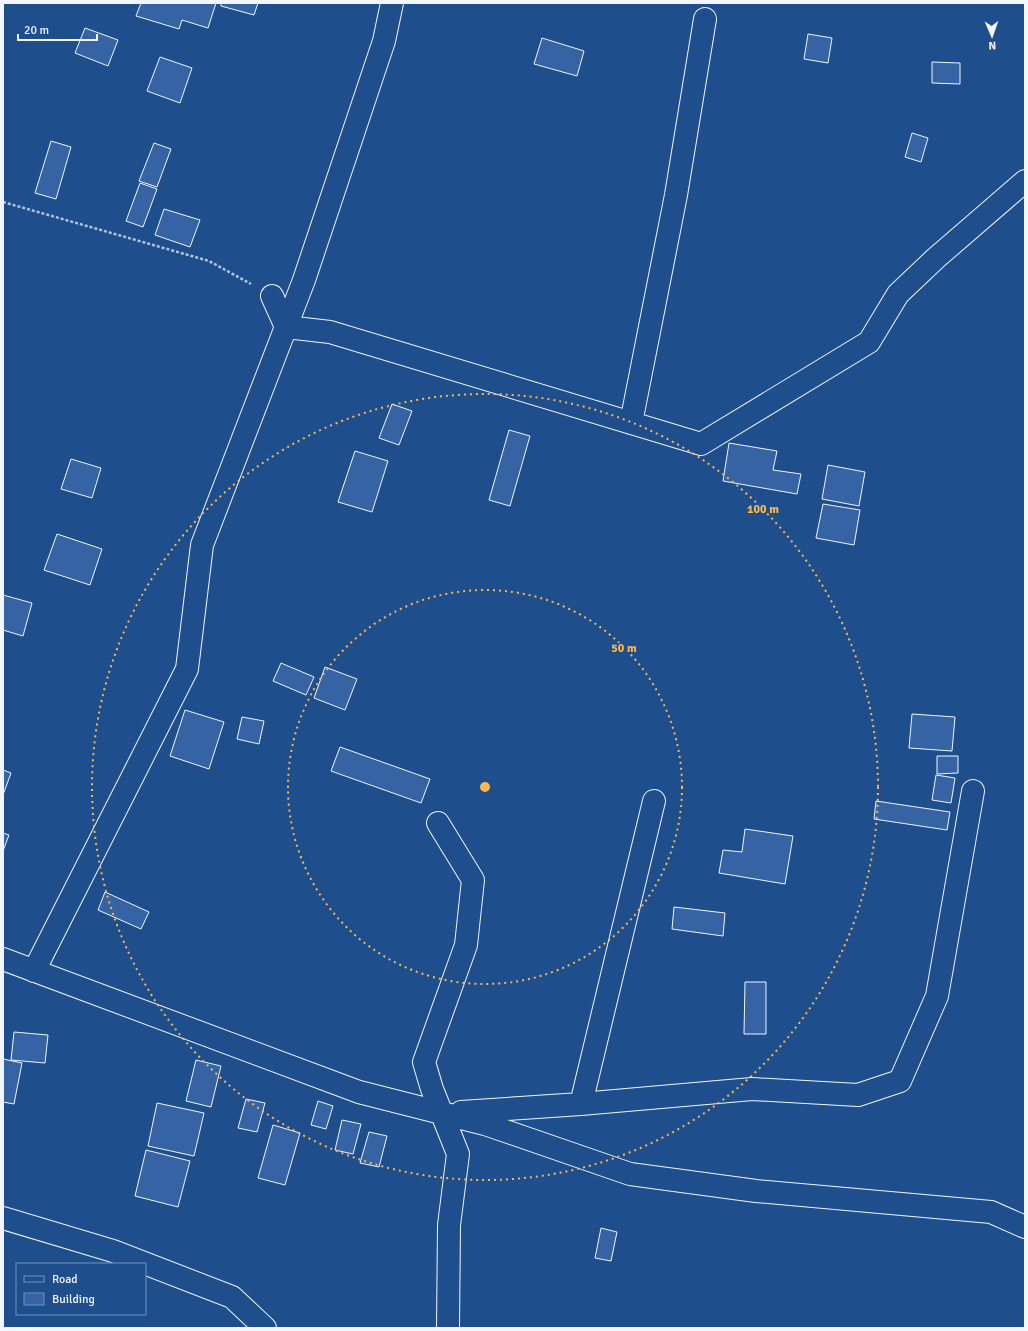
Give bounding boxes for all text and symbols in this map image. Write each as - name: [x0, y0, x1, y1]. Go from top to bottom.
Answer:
- scale bar: [18, 16, 97, 42]
- north arrow: [972, 16, 1012, 56]
- text: 20 m: [24, 23, 49, 38]
- text: N: [988, 39, 996, 52]
- text: 100 m: [747, 502, 779, 517]
- text: 50 m: [611, 641, 637, 656]
- centre of rings: [478, 780, 492, 794]
- legend: [16, 1263, 146, 1315]
- text: Road: [52, 1272, 78, 1287]
- text: Building: [52, 1292, 95, 1307]

